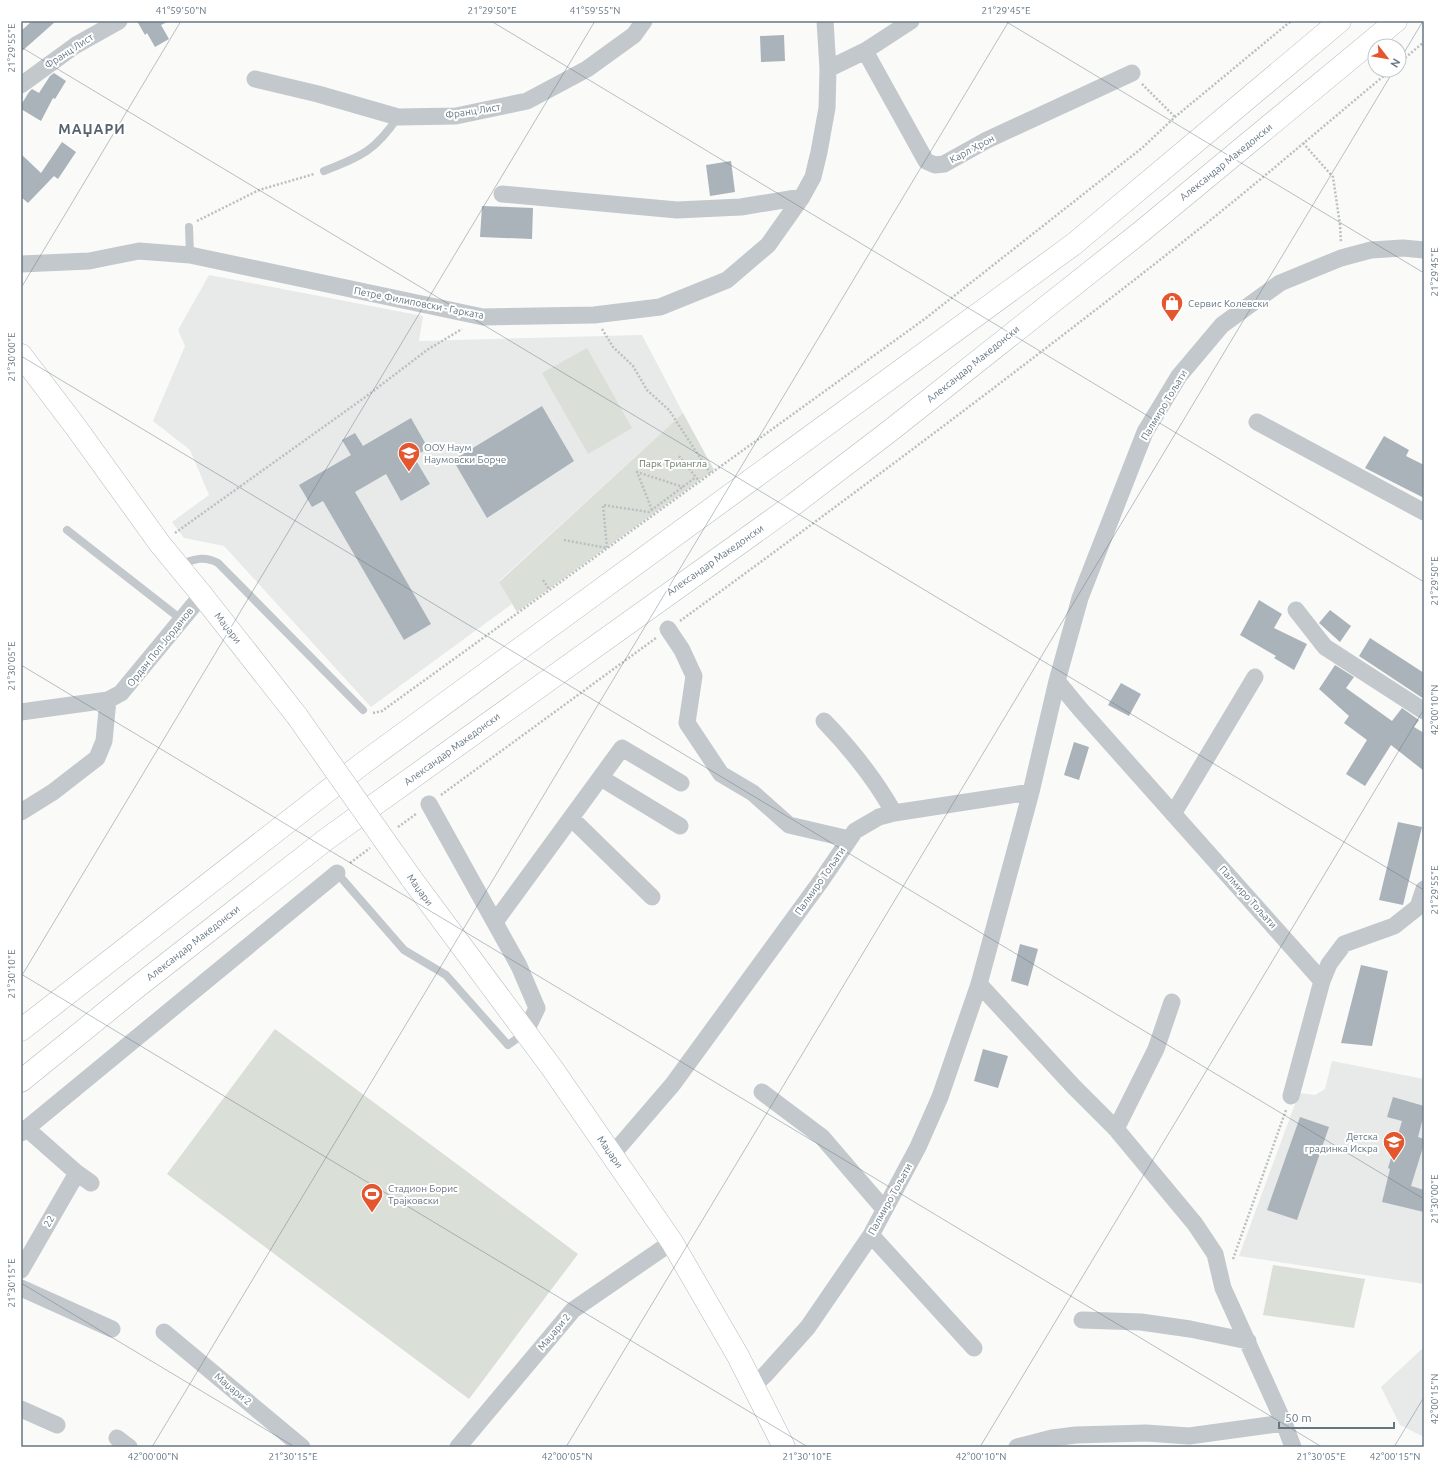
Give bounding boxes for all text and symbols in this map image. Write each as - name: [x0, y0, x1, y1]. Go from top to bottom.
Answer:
- text: 41°59'50"N: [156, 5, 206, 16]
- text: 21°29'50"E: [467, 5, 517, 16]
- text: 41°59'55"N: [570, 5, 620, 16]
- text: 21°29'45"E: [981, 5, 1031, 16]
- text: 21°29'55"E: [6, 23, 17, 73]
- street label: Франц Лист: [43, 31, 96, 71]
- north arrow: [1367, 38, 1407, 78]
- text: N: [1388, 57, 1403, 70]
- street label: Франц Лист: [445, 101, 502, 121]
- district label: МАЏАРИ: [58, 121, 126, 137]
- street label: Александар Македонски: [1178, 121, 1274, 203]
- street label: Карл Хрон: [948, 133, 996, 165]
- text: 21°29'45"E: [1429, 247, 1440, 297]
- street label: Петре Филиповски - Гарката: [353, 285, 485, 321]
- shop icon: Сервис Колевски: [1159, 290, 1185, 323]
- place label: Сервис Колевски: [1188, 298, 1268, 309]
- street label: Александар Македонски: [925, 323, 1021, 405]
- text: 21°30'00"E: [6, 332, 17, 382]
- street label: Палмиро Тољати: [1139, 368, 1189, 442]
- school or university icon: ООУ Наум Наумовски Борче: [396, 440, 422, 473]
- place label: ООУ Наум Наумовски Борче: [424, 442, 506, 465]
- park label: Парк Триангла: [639, 458, 707, 469]
- street label: Александар Македонски: [665, 522, 766, 598]
- text: 21°29'50"E: [1429, 556, 1440, 606]
- street label: Ордан Поп Јорданов: [125, 605, 195, 689]
- street label: Маџари: [212, 610, 244, 646]
- text: 21°30'05"E: [6, 641, 17, 691]
- text: 42°00'10"N: [1429, 685, 1440, 735]
- street label: Александар Македонски: [402, 711, 502, 787]
- street label: Палмиро Тољати: [793, 845, 847, 917]
- street label: Палмиро Тољати: [1217, 864, 1279, 930]
- text: 21°29'55"E: [1429, 865, 1440, 915]
- street label: Маџари: [405, 872, 435, 908]
- street label: Александар Македонски: [144, 903, 242, 983]
- text: 21°30'10"E: [6, 949, 17, 999]
- school or university icon: Детска градинка Искра: [1381, 1129, 1407, 1162]
- place label: Детска градинка Искра: [1305, 1131, 1378, 1154]
- street label: Маџари: [595, 1134, 625, 1170]
- street label: Палмиро Тољати: [866, 1161, 914, 1237]
- text: 21°30'00"E: [1429, 1174, 1440, 1224]
- sports icon: Стадион Борис Трајковски: [359, 1181, 385, 1214]
- place label: Стадион Борис Трајковски: [388, 1183, 458, 1206]
- street label: 22: [41, 1213, 57, 1229]
- text: 21°30'15"E: [6, 1258, 17, 1308]
- street label: Маџари 2: [536, 1311, 572, 1353]
- street label: Маџари 2: [212, 1371, 254, 1407]
- text: 42°00'15"N: [1429, 1374, 1440, 1424]
- scale bar: [1279, 1404, 1394, 1430]
- text: 50 m: [1285, 1411, 1312, 1424]
- text: 42°00'00"N: [128, 1451, 178, 1462]
- text: 21°30'15"E: [268, 1451, 318, 1462]
- text: 42°00'05"N: [542, 1451, 592, 1462]
- text: 21°30'10"E: [782, 1451, 832, 1462]
- text: 42°00'10"N: [956, 1451, 1006, 1462]
- text: 21°30'05"E: [1296, 1451, 1346, 1462]
- text: 42°00'15"N: [1370, 1451, 1420, 1462]

